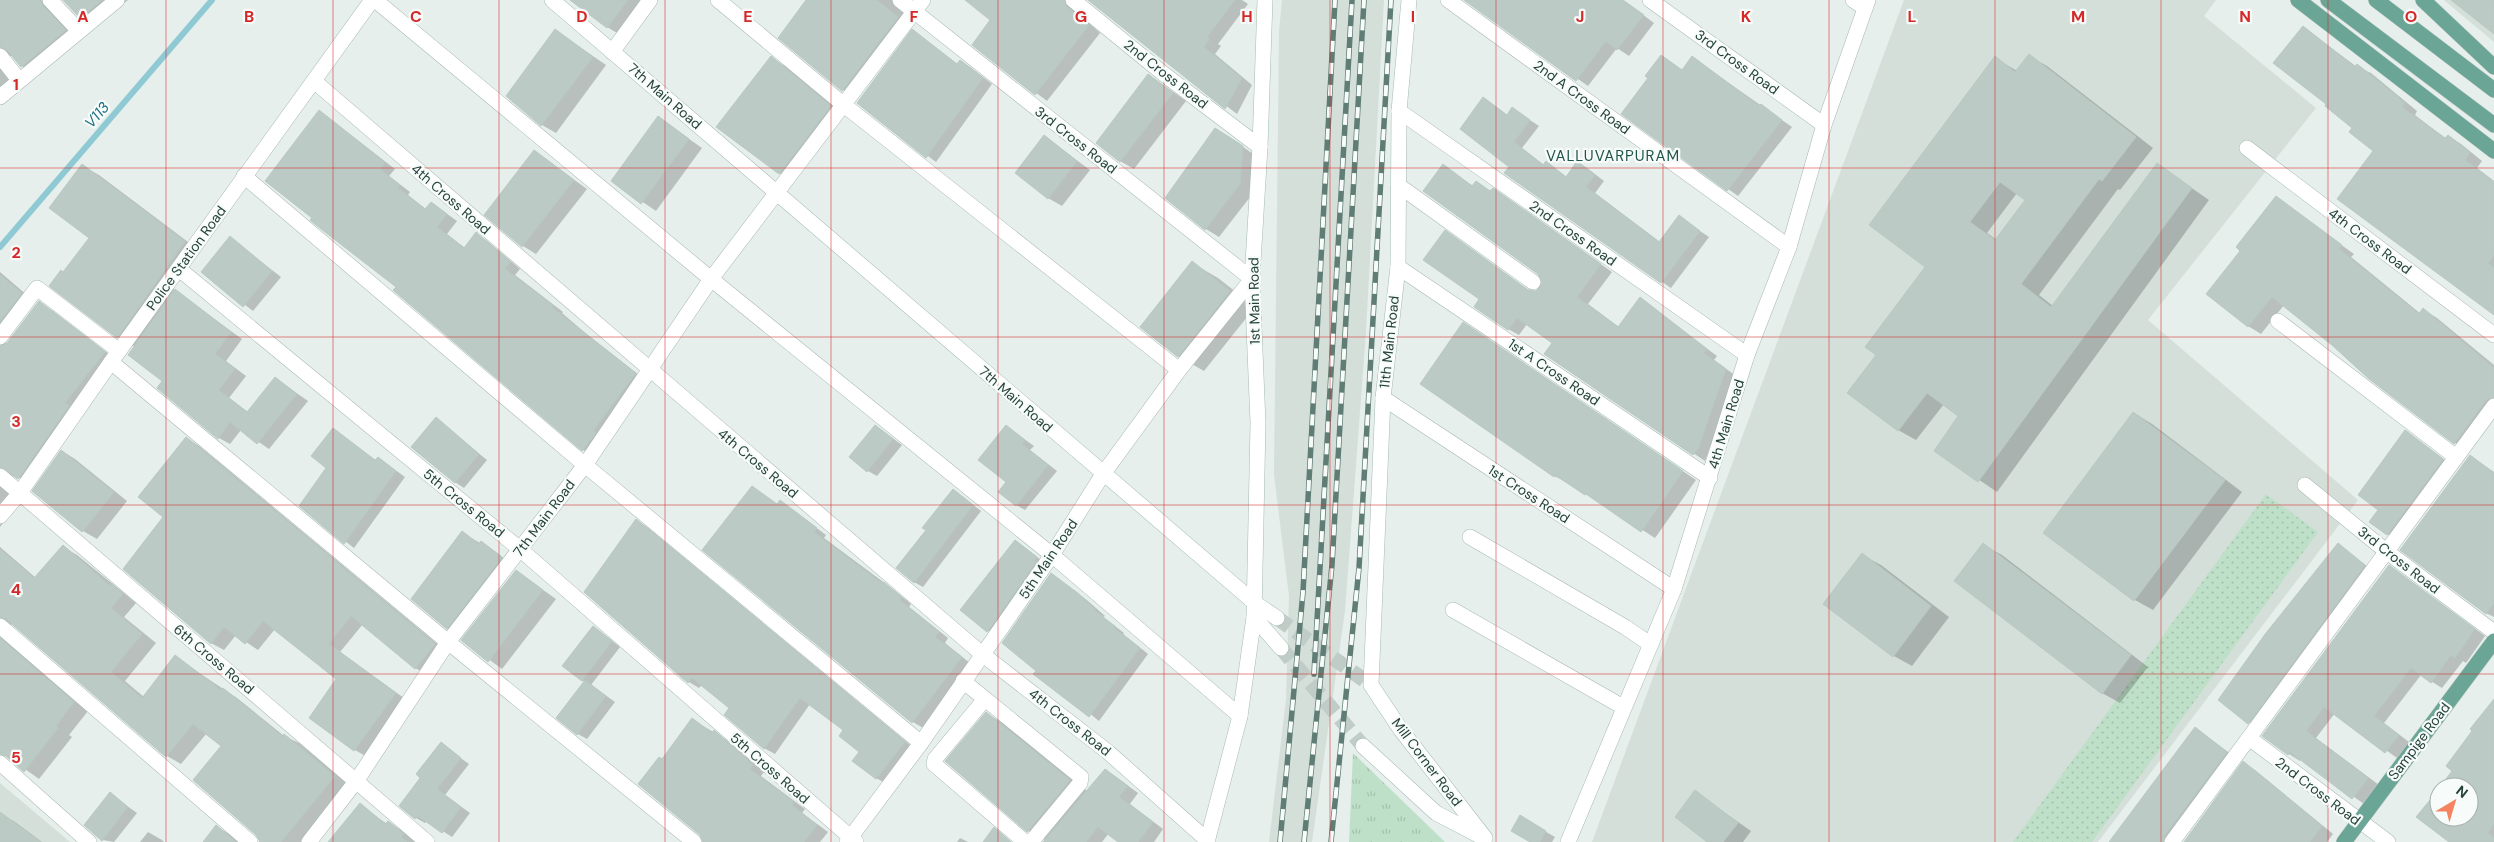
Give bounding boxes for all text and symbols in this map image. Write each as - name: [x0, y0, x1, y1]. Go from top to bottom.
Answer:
- text: A: [77, 6, 89, 27]
- text: B: [244, 6, 254, 27]
- text: C: [410, 6, 422, 27]
- text: D: [576, 6, 588, 27]
- text: E: [743, 6, 753, 27]
- text: F: [910, 6, 919, 27]
- text: G: [1075, 6, 1087, 27]
- text: H: [1241, 6, 1253, 27]
- text: I: [1411, 6, 1415, 27]
- text: J: [1576, 6, 1584, 27]
- text: K: [1741, 6, 1752, 27]
- text: L: [1908, 6, 1917, 27]
- text: M: [2071, 6, 2085, 27]
- text: N: [2239, 6, 2251, 27]
- text: O: [2405, 6, 2417, 27]
- street label: 3rd Cross Road: [1692, 26, 1782, 98]
- street label: 2nd Cross Road: [1120, 35, 1212, 113]
- street label: 2nd A Cross Road: [1530, 56, 1634, 138]
- street label: 7th Main Road: [624, 59, 706, 133]
- text: 1: [13, 74, 19, 95]
- water label: V113: [80, 98, 114, 132]
- street label: 3rd Cross Road: [1031, 102, 1121, 178]
- district label: VALLUVARPURAM: [1546, 146, 1680, 166]
- street label: 4th Cross Road: [408, 160, 494, 238]
- street label: 2nd Cross Road: [1526, 196, 1620, 270]
- street label: Police Station Road: [142, 202, 230, 314]
- street label: 4th Cross Road: [2325, 204, 2415, 278]
- text: 2: [11, 242, 21, 263]
- street label: 1st Main Road: [1244, 257, 1264, 345]
- street label: 11th Main Road: [1375, 295, 1403, 389]
- street label: 1st A Cross Road: [1505, 335, 1603, 409]
- street label: 7th Main Road: [975, 362, 1057, 436]
- street label: 4th Main Road: [1704, 377, 1748, 471]
- text: 3: [11, 411, 21, 432]
- street label: 4th Cross Road: [714, 424, 802, 502]
- street label: 1st Cross Road: [1485, 461, 1573, 527]
- street label: 5th Cross Road: [420, 465, 508, 541]
- street label: 7th Main Road: [509, 476, 579, 560]
- street label: 5th Main Road: [1015, 515, 1081, 603]
- street label: 3rd Cross Road: [2354, 522, 2444, 598]
- text: 4: [11, 579, 21, 600]
- street label: 6th Cross Road: [170, 620, 258, 698]
- street label: 4th Cross Road: [1025, 684, 1115, 760]
- street label: Sampige Road: [2384, 699, 2454, 783]
- street label: Mill Corner Road: [1388, 714, 1466, 810]
- street label: 5th Cross Road: [727, 729, 813, 807]
- text: 5: [11, 747, 21, 768]
- street label: 2nd Cross Road: [2272, 753, 2364, 829]
- north arrow: [2429, 777, 2479, 827]
- text: N: [2452, 782, 2472, 802]

